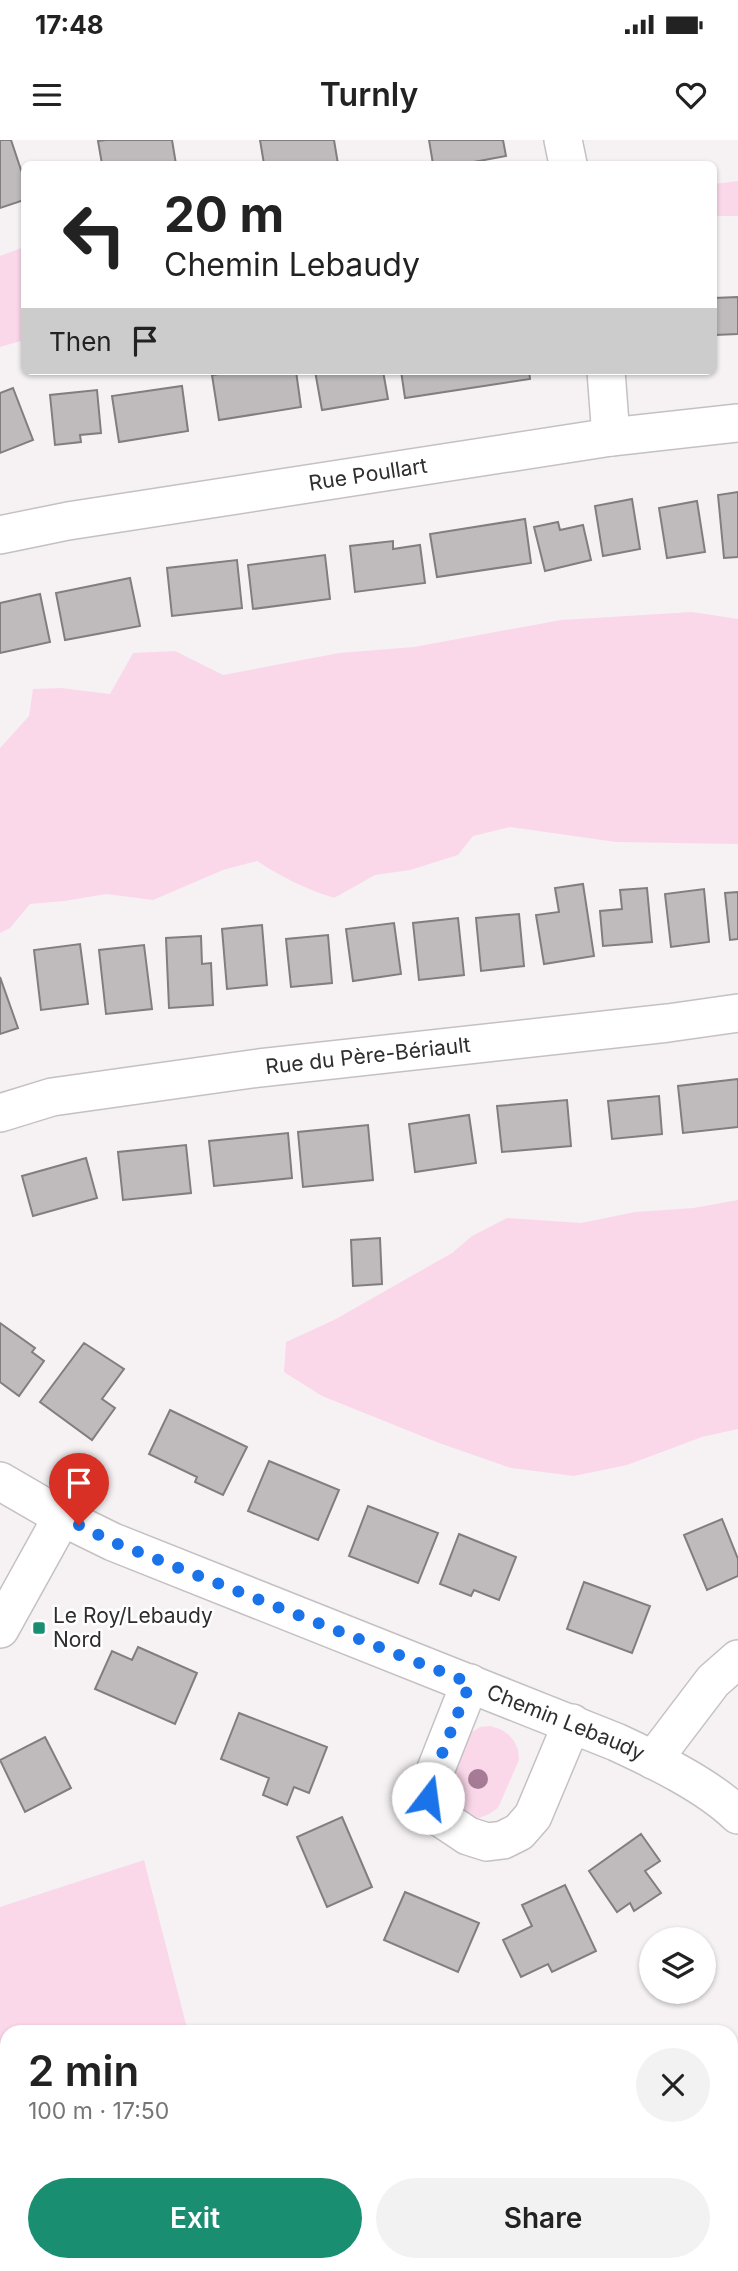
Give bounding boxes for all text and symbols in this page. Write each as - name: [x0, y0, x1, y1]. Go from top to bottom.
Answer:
- text: 17:48: [35, 9, 104, 40]
- text: Turnly: [320, 75, 418, 114]
- icon: menu: [28, 76, 66, 114]
- icon: heart: [672, 76, 710, 114]
- text: 20 m: [164, 185, 284, 244]
- icon: left: [49, 189, 140, 280]
- text: Chemin Lebaudy: [164, 245, 420, 284]
- icon: arrive: [126, 322, 164, 360]
- text: Then: [49, 326, 112, 357]
- street label: Rue Poullart: [307, 453, 429, 496]
- street label: Rue du Père-Bériault: [264, 1032, 472, 1079]
- pin: [49, 1453, 109, 1525]
- icon: arrive: [60, 1464, 98, 1502]
- place label: Le Roy/Lebaudy Nord: [53, 1603, 213, 1652]
- marker: Le Roy/Lebaudy Nord: [31, 1620, 47, 1636]
- street label: Chemin Lebaudy: [484, 1679, 649, 1766]
- position arrow: [391, 1761, 465, 1835]
- map controls: [639, 1927, 716, 2004]
- button: layers: [639, 1927, 716, 2004]
- text: 2 min: [28, 2045, 139, 2096]
- button: close: [636, 2048, 710, 2122]
- text: 100 m · 17:50: [28, 2097, 169, 2125]
- button: Exit: [28, 2178, 362, 2258]
- button: Share: [376, 2178, 710, 2258]

